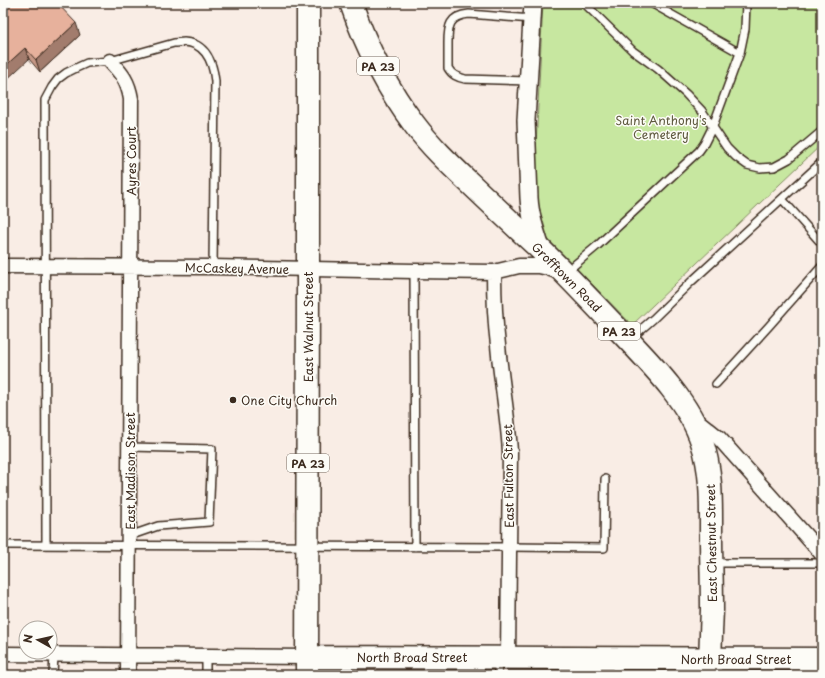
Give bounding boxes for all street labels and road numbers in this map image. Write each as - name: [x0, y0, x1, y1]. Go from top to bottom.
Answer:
- road number: PA 23: [357, 57, 399, 75]
- street label: Ayres Court: [122, 126, 140, 196]
- street label: Grofftown Road: [528, 238, 606, 316]
- street label: McCaskey Avenue: [185, 258, 290, 278]
- street label: East Walnut Street: [299, 272, 317, 382]
- road number: PA 23: [598, 322, 640, 340]
- street label: East Madison Street: [121, 412, 139, 530]
- street label: East Fulton Street: [498, 424, 518, 528]
- road number: PA 23: [287, 454, 329, 472]
- street label: East Chestnut Street: [701, 484, 721, 602]
- street label: North Broad Street: [357, 648, 467, 666]
- street label: North Broad Street: [681, 650, 791, 668]

